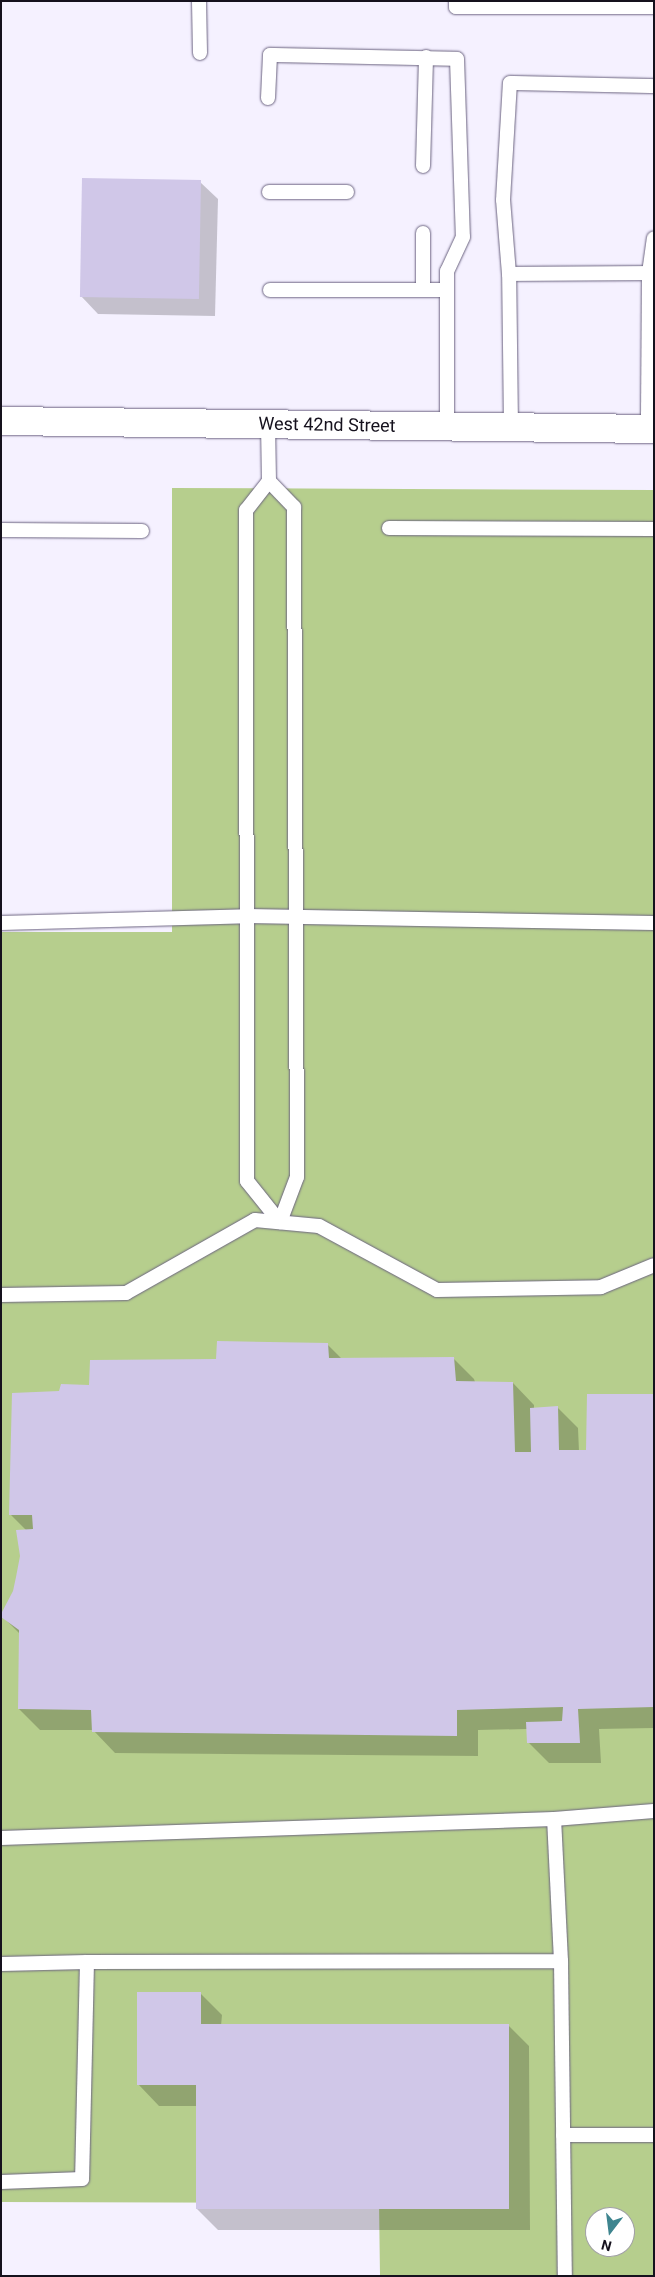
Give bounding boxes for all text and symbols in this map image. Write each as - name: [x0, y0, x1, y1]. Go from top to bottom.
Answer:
- street label: West 42nd Street: [258, 413, 396, 437]
- north arrow: [585, 2207, 635, 2257]
- text: N: [600, 2237, 613, 2255]

